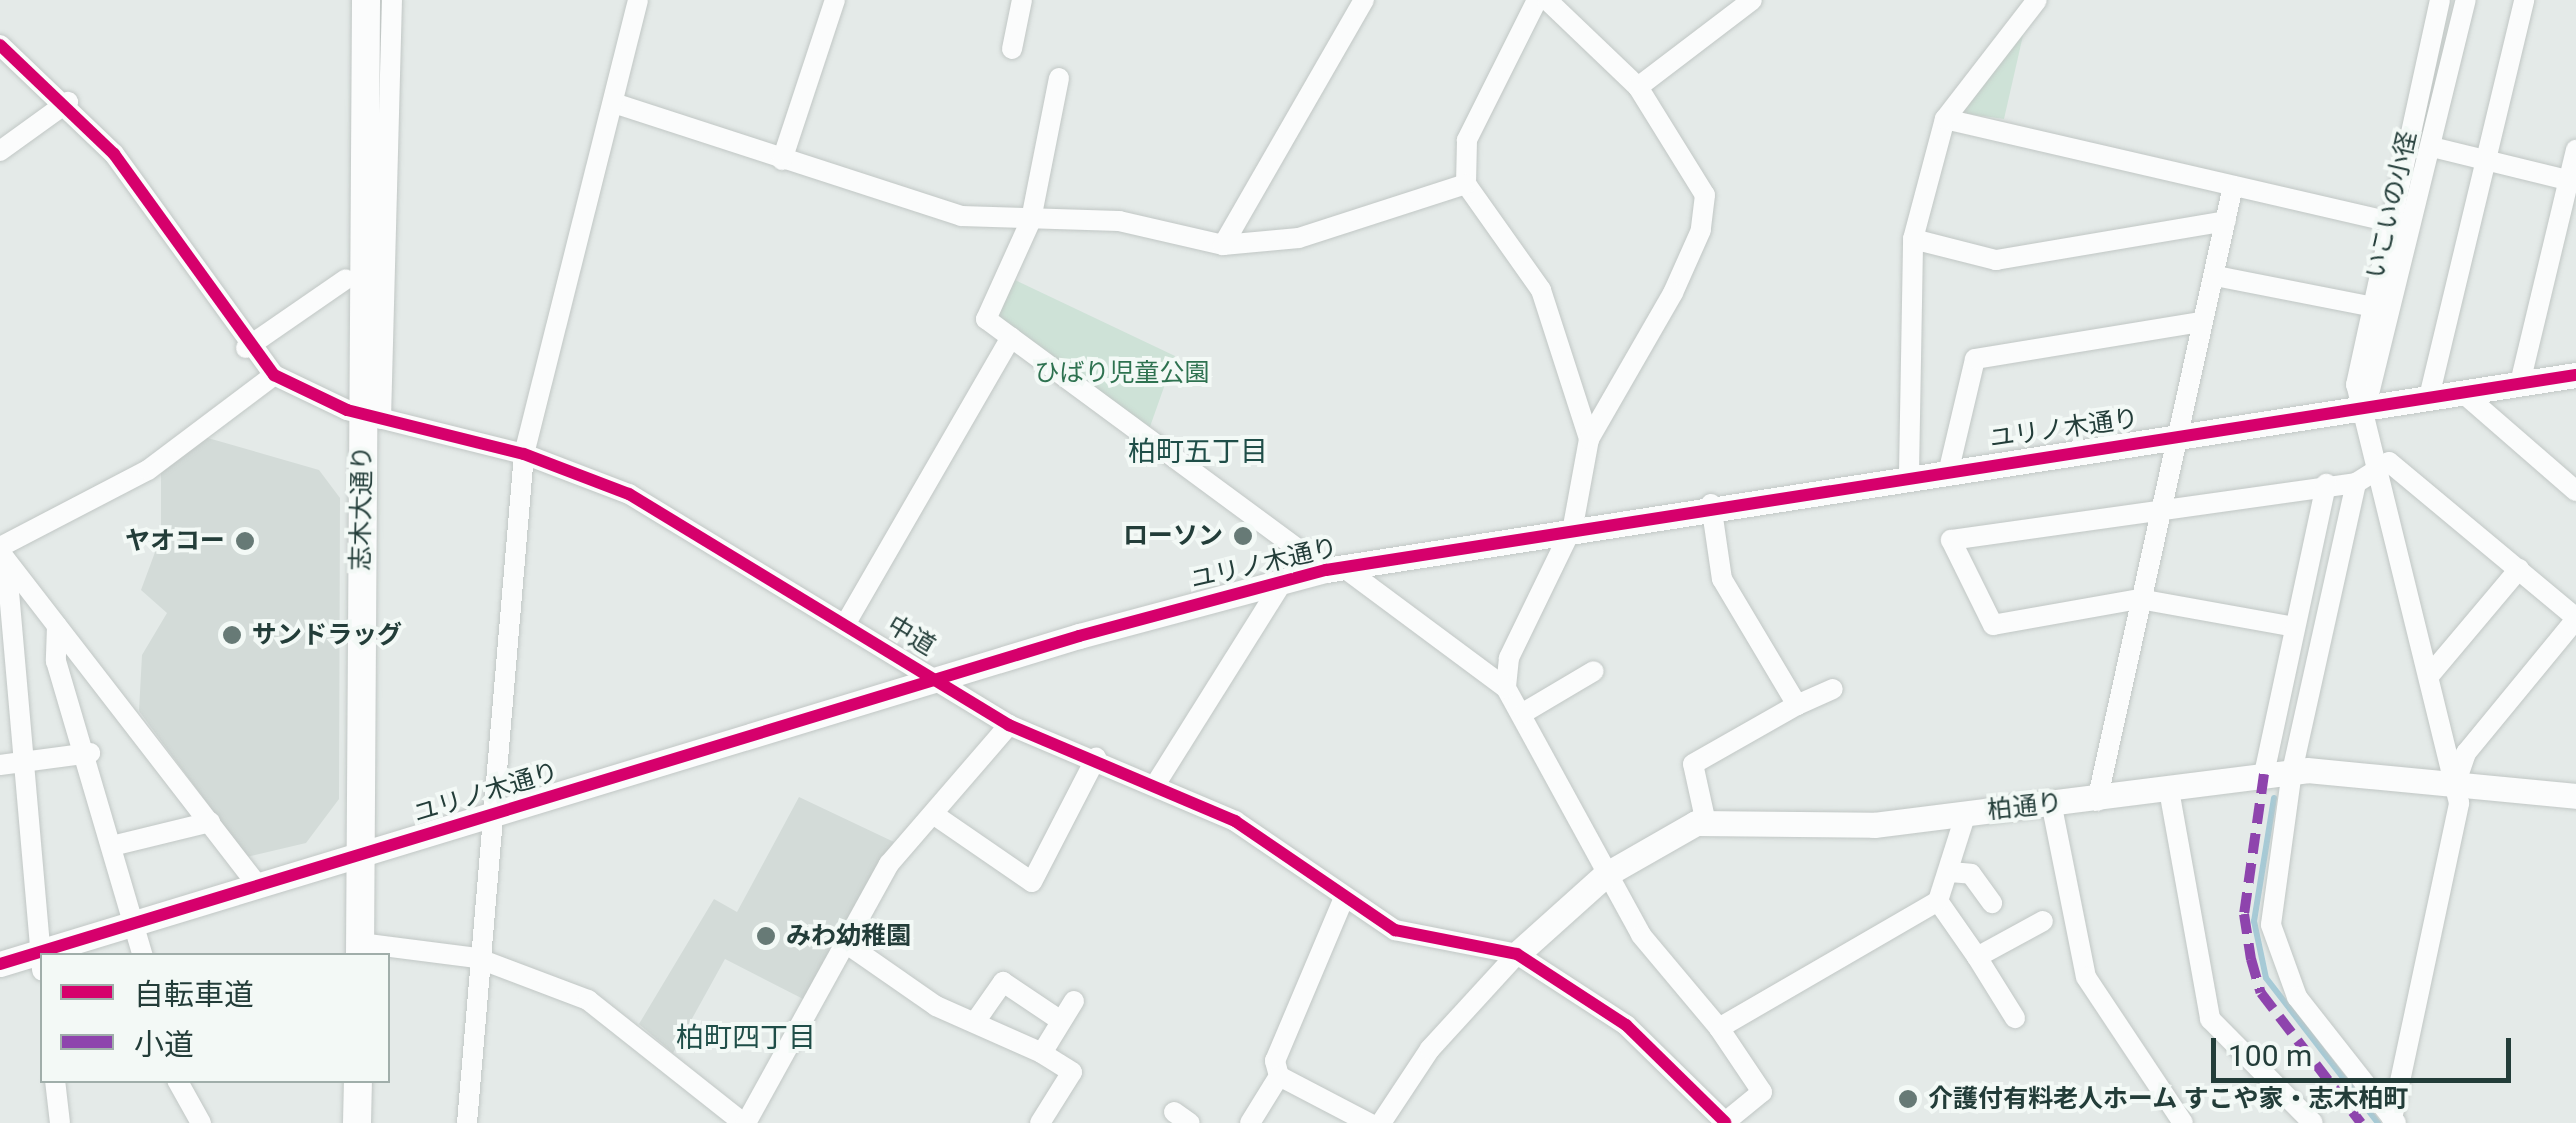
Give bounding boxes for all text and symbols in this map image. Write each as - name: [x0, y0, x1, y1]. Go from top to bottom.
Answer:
- street label: いこいの小径: [2361, 129, 2423, 281]
- park label: ひばり児童公園: [1035, 358, 1209, 388]
- street label: ユリノ木通り: [1988, 404, 2140, 454]
- district label: 柏町五丁目: [1128, 435, 1268, 469]
- street label: 志木大通り: [346, 445, 378, 571]
- place label: ローソン: [1123, 521, 1223, 551]
- marker: ローソン: [1232, 525, 1254, 547]
- place label: ヤオコー: [125, 526, 225, 556]
- marker: ヤオコー: [234, 530, 256, 552]
- street label: ユリノ木通り: [1188, 533, 1340, 595]
- street label: 中道: [882, 610, 940, 662]
- place label: サンドラッグ: [252, 620, 402, 650]
- marker: サンドラッグ: [221, 624, 243, 646]
- street label: ユリノ木通り: [410, 757, 562, 829]
- street label: 柏通り: [1986, 788, 2064, 826]
- place label: みわ幼稚園: [786, 921, 911, 951]
- marker: みわ幼稚園: [755, 925, 777, 947]
- legend: [40, 953, 390, 1083]
- text: 自転車道: [134, 977, 254, 1012]
- scale bar: [2216, 1018, 2516, 1080]
- district label: 柏町四丁目: [676, 1021, 816, 1055]
- text: 小道: [134, 1027, 194, 1062]
- text: 100 m: [2228, 1038, 2312, 1073]
- place label: 介護付有料老人ホーム すこや家・志木柏町: [1928, 1084, 2409, 1114]
- marker: 介護付有料老人ホーム すこや家・志木柏町: [1897, 1088, 1919, 1110]

